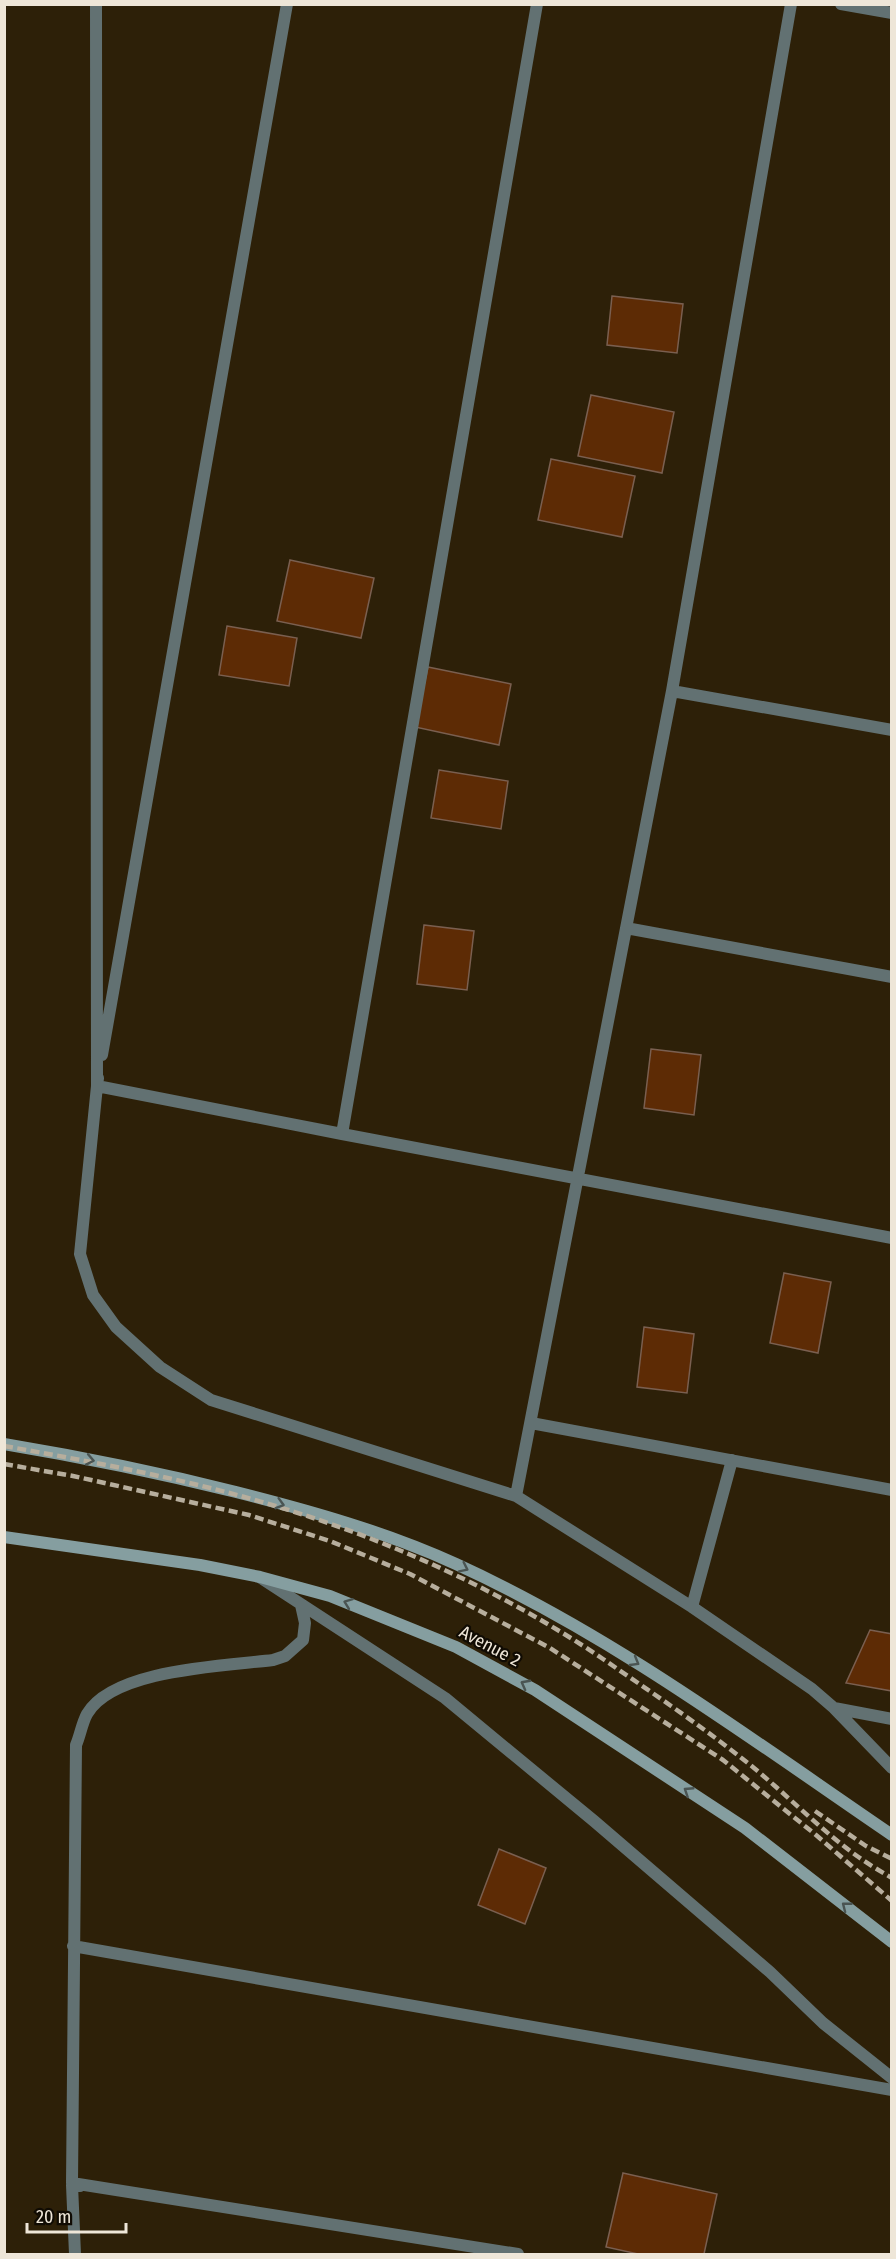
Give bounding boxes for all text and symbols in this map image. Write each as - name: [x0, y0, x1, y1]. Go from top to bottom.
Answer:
- one-way arrow: [85, 1453, 95, 1466]
- one-way arrow: [274, 1497, 285, 1509]
- one-way arrow: [457, 1561, 468, 1573]
- one-way arrow: [343, 1598, 354, 1610]
- street label: Avenue 2: [456, 1621, 524, 1671]
- one-way arrow: [629, 1655, 639, 1666]
- one-way arrow: [521, 1680, 531, 1691]
- one-way arrow: [684, 1787, 695, 1798]
- one-way arrow: [842, 1902, 853, 1913]
- scale bar: [27, 2196, 126, 2234]
- text: 20 m: [36, 2206, 71, 2228]

